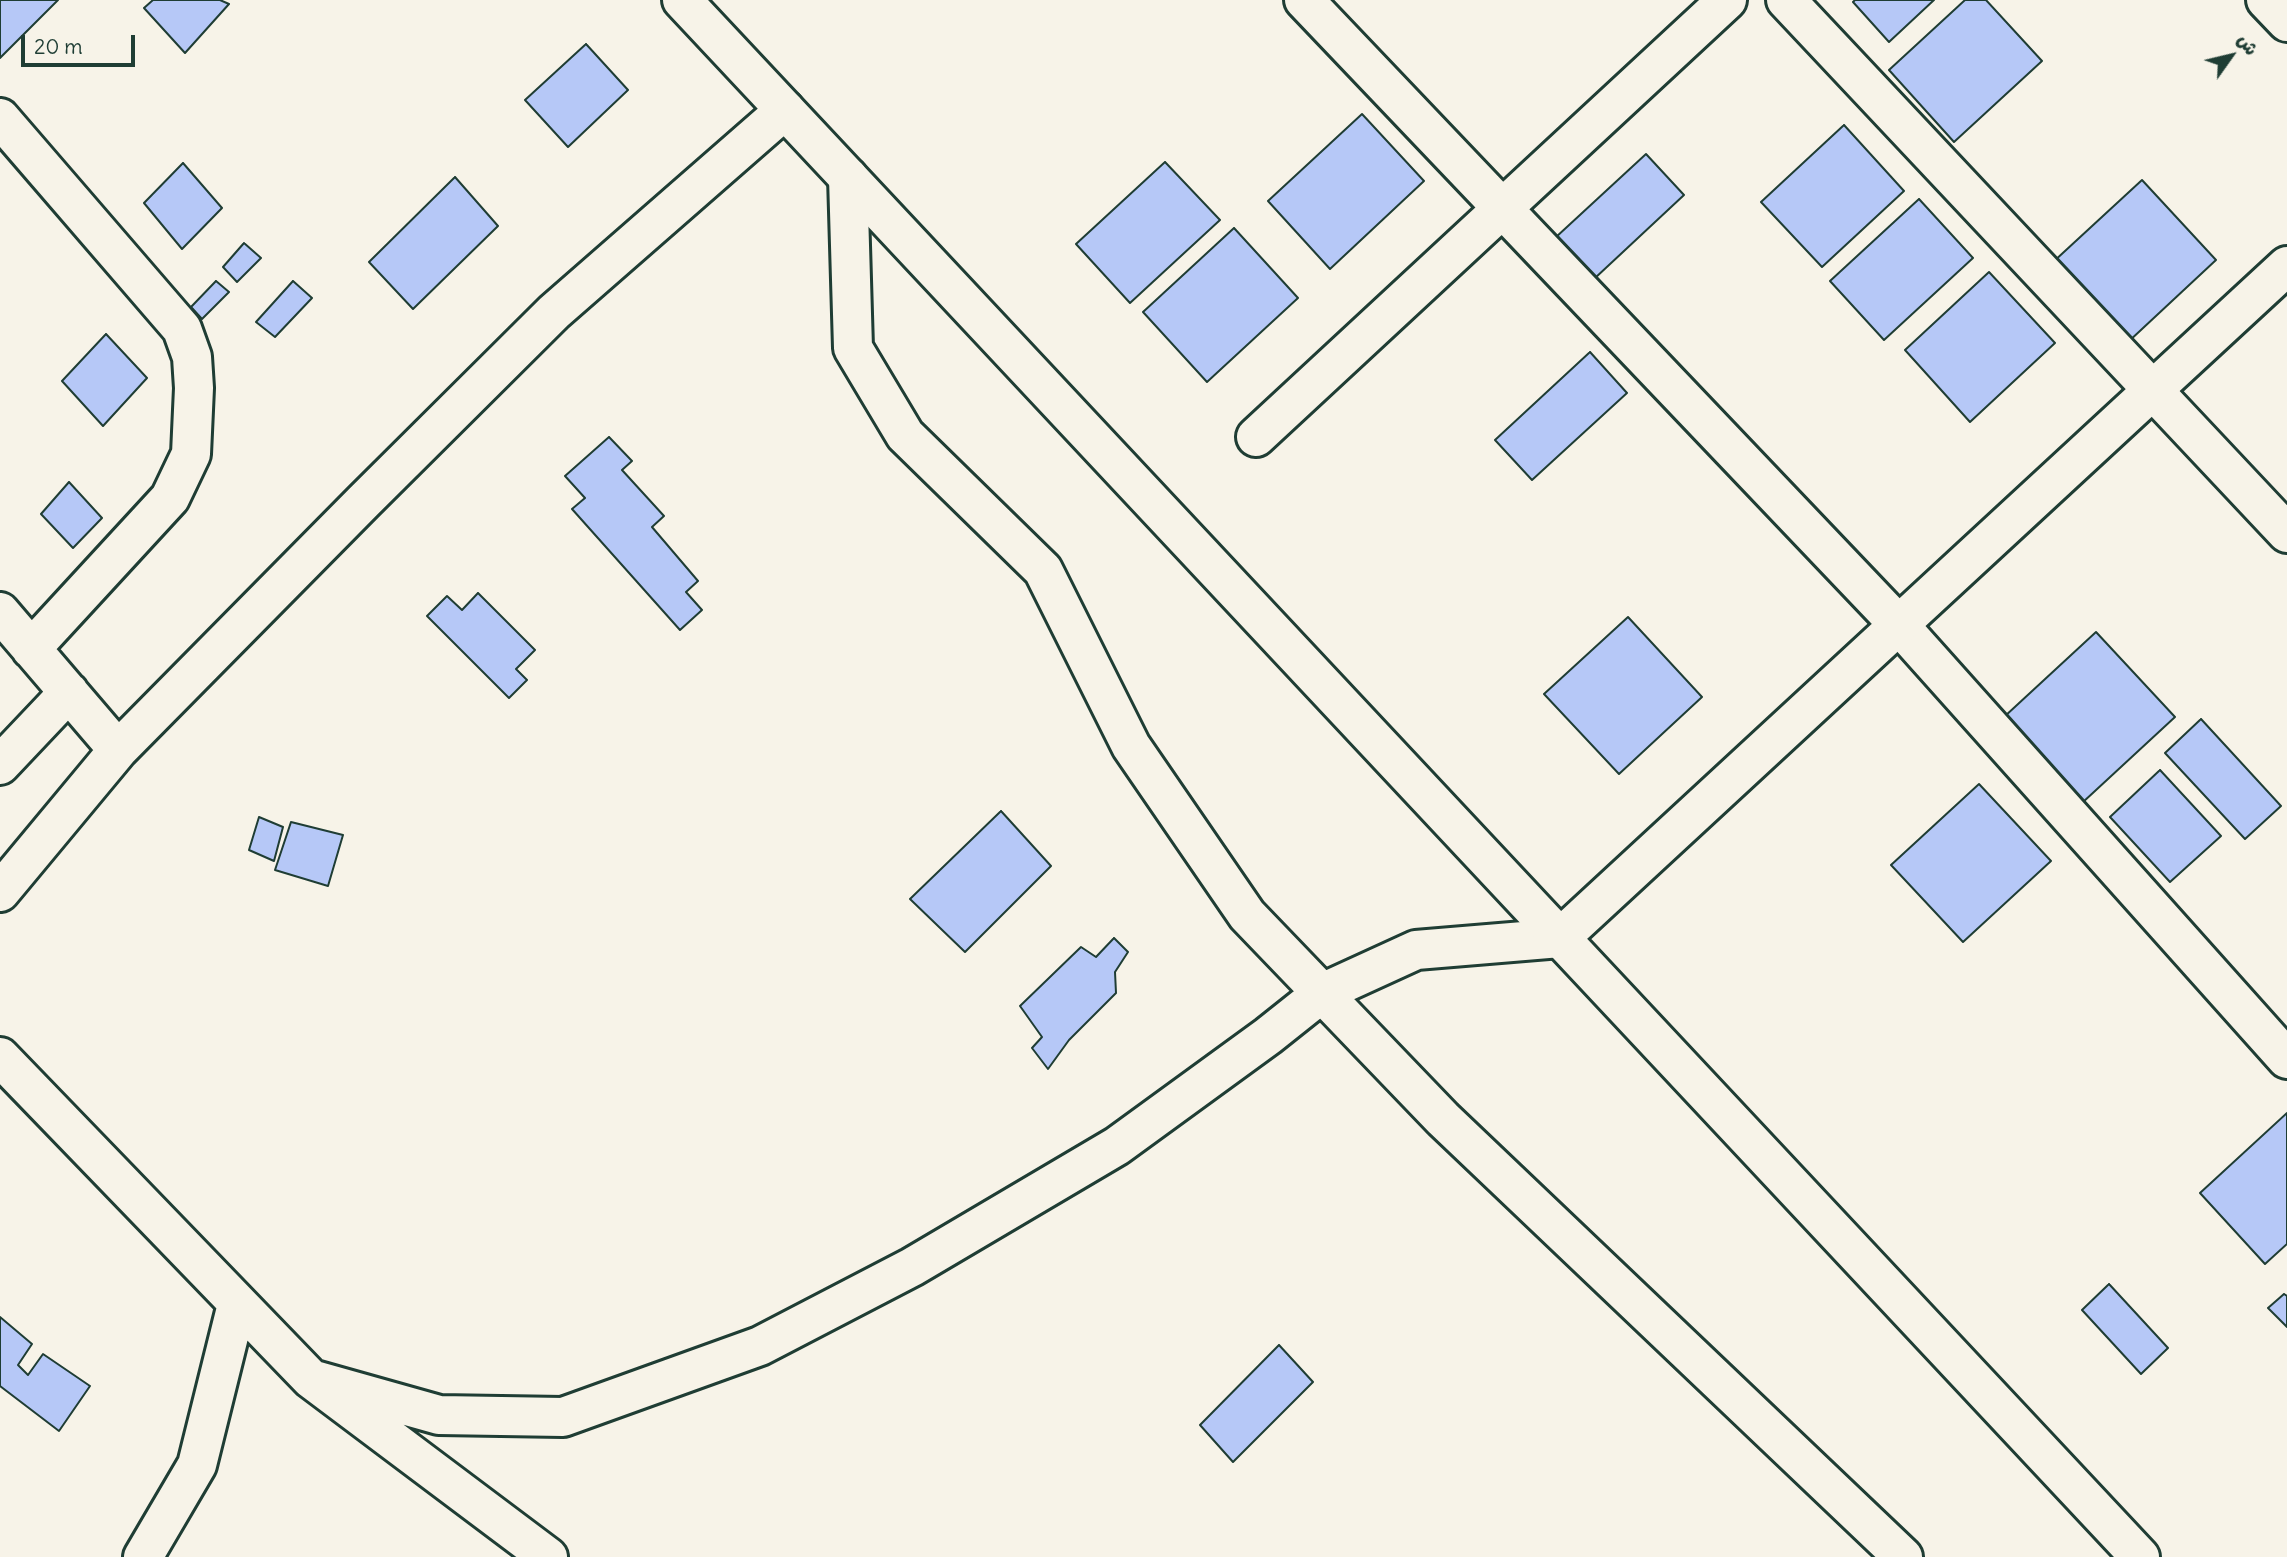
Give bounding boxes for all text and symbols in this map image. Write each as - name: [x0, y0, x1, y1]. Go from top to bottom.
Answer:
- scale bar: [24, 21, 138, 65]
- north arrow: [2196, 21, 2266, 91]
- text: ش: [2233, 29, 2264, 60]
- text: 20 m: [34, 33, 83, 60]

